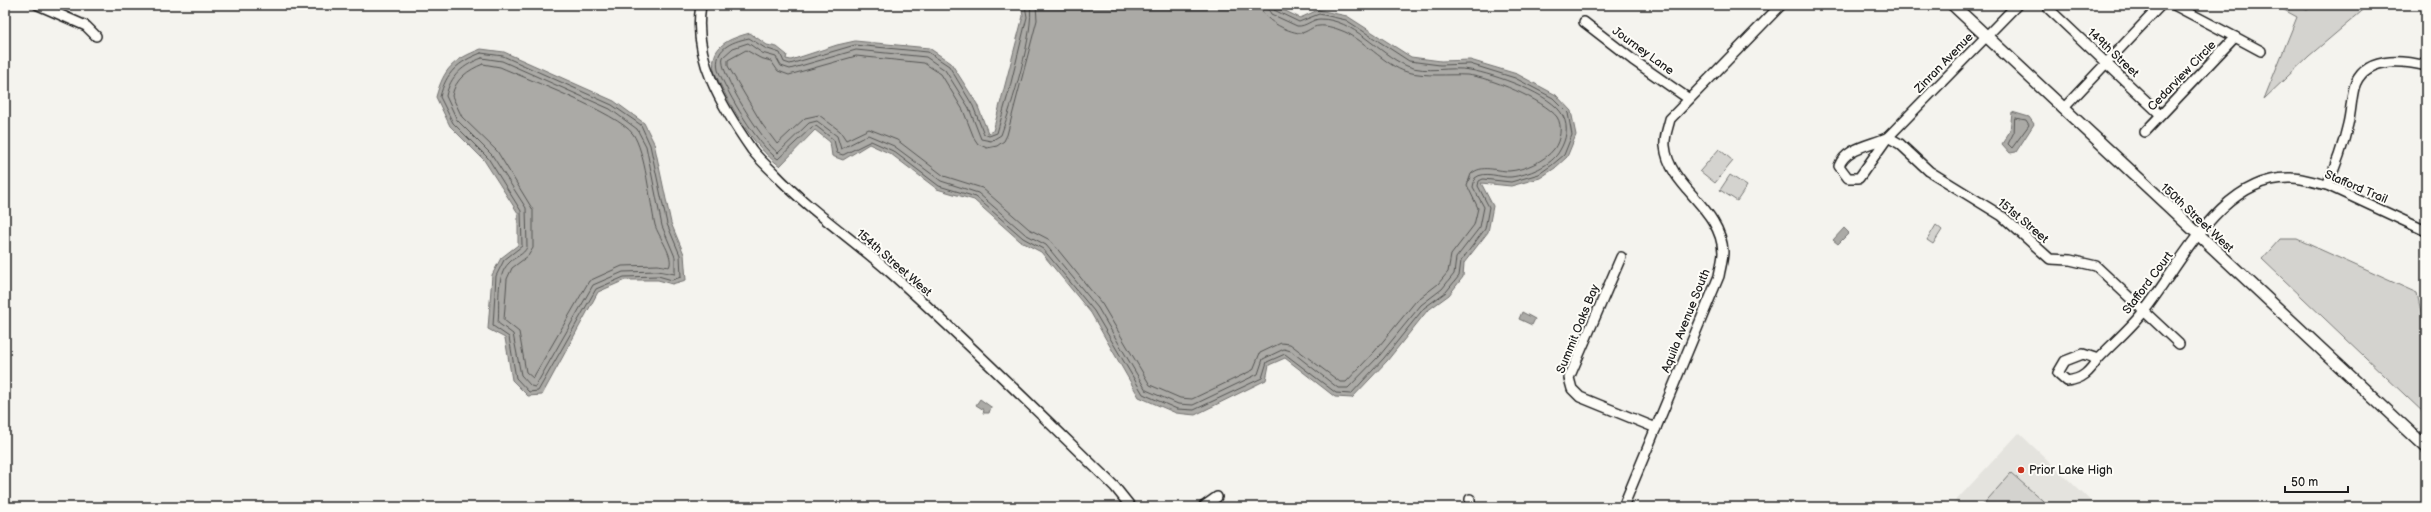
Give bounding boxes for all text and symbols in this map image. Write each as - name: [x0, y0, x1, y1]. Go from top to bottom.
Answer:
- street label: Journey Lane: [1609, 24, 1677, 78]
- street label: 149th Street: [2084, 25, 2142, 81]
- street label: Zinran Avenue: [1911, 30, 1977, 97]
- street label: Cedarview Circle: [2145, 38, 2219, 114]
- street label: Stafford Trail: [2322, 167, 2390, 207]
- street label: 150th Street West: [2157, 180, 2237, 256]
- street label: 151st Street: [1995, 195, 2052, 247]
- street label: 154th Street West: [853, 226, 935, 300]
- street label: Stafford Court: [2120, 248, 2177, 317]
- street label: Aquila Avenue South: [1658, 267, 1714, 375]
- street label: Summit Oaks Bay: [1553, 282, 1603, 376]
- place label: Prior Lake High: [2029, 463, 2113, 478]
- marker: Prior Lake High: [2016, 465, 2026, 475]
- scale bar: [2285, 468, 2348, 494]
- text: 50 m: [2291, 475, 2318, 490]

